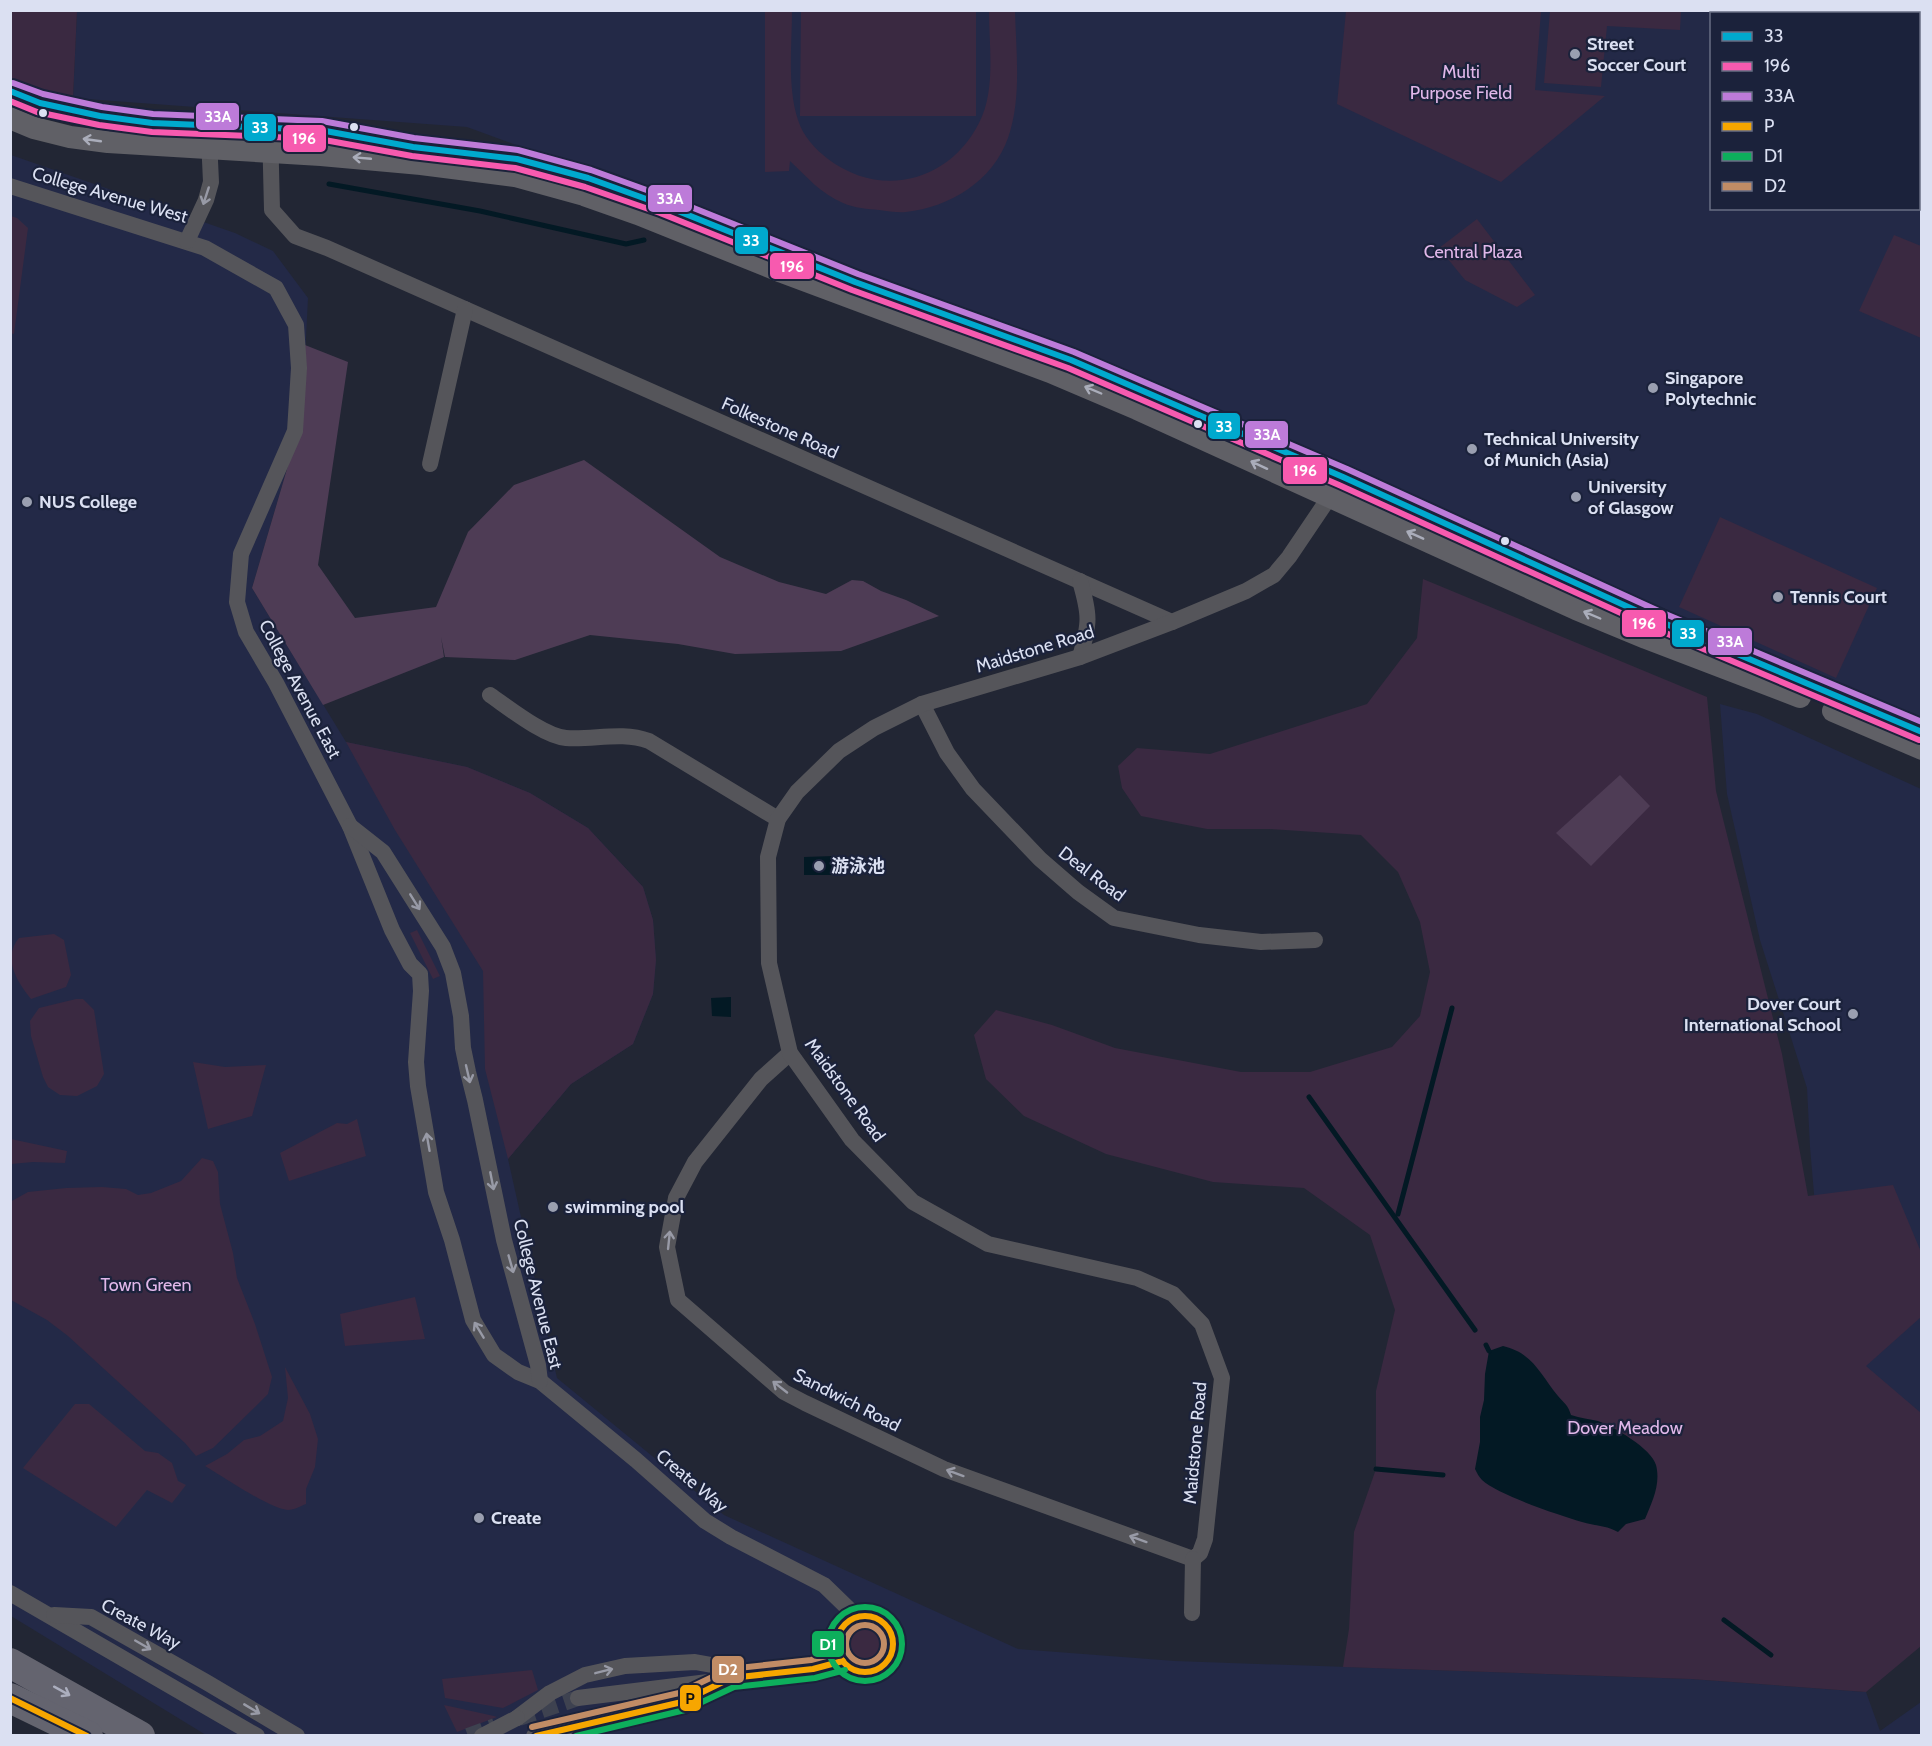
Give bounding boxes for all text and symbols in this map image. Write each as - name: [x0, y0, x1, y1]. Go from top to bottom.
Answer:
- legend: [1710, 12, 1920, 210]
- text: 33: [1764, 25, 1783, 47]
- place label: Street Soccer Court: [1587, 33, 1686, 76]
- marker: Street Soccer Court: [1568, 47, 1582, 61]
- text: 196: [1764, 55, 1790, 77]
- park label: Multi Purpose Field: [1410, 61, 1512, 104]
- text: 33A: [1764, 85, 1795, 107]
- line badge: 33A: [195, 102, 240, 131]
- unlabelled marker: [37, 107, 49, 119]
- text: 33A: [204, 107, 232, 126]
- line badge: 33: [243, 113, 277, 142]
- text: P: [1764, 115, 1774, 137]
- text: 33: [251, 118, 269, 137]
- unlabelled marker: [348, 121, 360, 133]
- line badge: 196: [282, 124, 327, 153]
- text: 196: [292, 129, 316, 148]
- one-way arrow: [83, 134, 103, 145]
- text: D1: [1764, 145, 1783, 167]
- one-way arrow: [353, 152, 373, 163]
- street label: College Avenue West: [30, 162, 190, 228]
- text: D2: [1764, 175, 1787, 197]
- line badge: 33A: [647, 184, 693, 213]
- one-way arrow: [200, 186, 211, 205]
- text: 33A: [656, 189, 684, 208]
- line badge: 33: [734, 226, 769, 255]
- text: 33: [742, 231, 760, 250]
- park label: Central Plaza: [1424, 241, 1523, 263]
- line badge: 196: [769, 252, 815, 280]
- text: 196: [780, 257, 804, 276]
- place label: Singapore Polytechnic: [1665, 367, 1756, 410]
- marker: Singapore Polytechnic: [1646, 381, 1660, 395]
- one-way arrow: [1084, 384, 1103, 395]
- street label: Folkestone Road: [718, 392, 842, 464]
- line badge: 33: [1207, 412, 1241, 440]
- text: 33: [1215, 417, 1233, 436]
- unlabelled marker: [1192, 418, 1204, 430]
- line badge: 33A: [1244, 420, 1289, 449]
- text: 33A: [1253, 425, 1281, 444]
- place label: Technical University of Munich (Asia): [1484, 428, 1639, 471]
- marker: Technical University of Munich (Asia): [1465, 442, 1479, 456]
- line badge: 196: [1282, 456, 1328, 485]
- one-way arrow: [1250, 458, 1268, 470]
- text: 196: [1293, 461, 1317, 480]
- place label: University of Glasgow: [1588, 476, 1674, 519]
- marker: University of Glasgow: [1569, 490, 1583, 504]
- place label: NUS College: [39, 491, 137, 513]
- marker: NUS College: [20, 495, 34, 509]
- one-way arrow: [1406, 529, 1424, 541]
- unlabelled marker: [1499, 535, 1511, 547]
- place label: Tennis Court: [1790, 586, 1887, 608]
- marker: Tennis Court: [1771, 590, 1785, 604]
- one-way arrow: [1584, 609, 1602, 620]
- line badge: 196: [1621, 609, 1667, 638]
- text: 196: [1632, 614, 1656, 633]
- street label: College Avenue East: [254, 616, 346, 762]
- line badge: 33: [1671, 619, 1705, 648]
- street label: Maidstone Road: [973, 621, 1097, 677]
- text: 33: [1679, 624, 1697, 643]
- line badge: 33A: [1707, 627, 1753, 656]
- text: 33A: [1716, 632, 1744, 651]
- street label: Deal Road: [1054, 842, 1130, 906]
- place label: 游泳池: [831, 855, 885, 877]
- marker: 游泳池: [812, 859, 826, 873]
- one-way arrow: [409, 893, 421, 910]
- place label: Dover Court International School: [1684, 993, 1841, 1036]
- marker: Dover Court International School: [1846, 1007, 1860, 1021]
- street label: Maidstone Road: [800, 1034, 890, 1146]
- one-way arrow: [463, 1064, 475, 1083]
- one-way arrow: [422, 1133, 433, 1153]
- one-way arrow: [487, 1171, 498, 1191]
- place label: swimming pool: [565, 1196, 684, 1218]
- marker: swimming pool: [546, 1200, 560, 1214]
- street label: College Avenue East: [509, 1217, 567, 1371]
- one-way arrow: [664, 1231, 675, 1251]
- one-way arrow: [506, 1254, 517, 1273]
- park label: Town Green: [100, 1274, 192, 1296]
- one-way arrow: [473, 1322, 485, 1339]
- street label: Sandwich Road: [790, 1364, 904, 1436]
- one-way arrow: [772, 1381, 788, 1394]
- street label: Maidstone Road: [1179, 1381, 1211, 1505]
- park label: Dover Meadow: [1567, 1417, 1683, 1439]
- street label: Create Way: [652, 1445, 732, 1517]
- one-way arrow: [946, 1467, 964, 1478]
- place label: Create: [491, 1507, 541, 1529]
- marker: Create: [472, 1511, 486, 1525]
- one-way arrow: [1129, 1533, 1148, 1544]
- street label: Create Way: [97, 1594, 185, 1654]
- line badge: D1: [811, 1630, 845, 1658]
- text: D1: [819, 1635, 837, 1654]
- one-way arrow: [134, 1640, 151, 1652]
- line badge: D2: [711, 1655, 745, 1684]
- text: D2: [718, 1660, 738, 1679]
- one-way arrow: [594, 1664, 613, 1676]
- line badge: P: [679, 1684, 702, 1712]
- one-way arrow: [52, 1686, 70, 1697]
- text: P: [685, 1689, 695, 1708]
- one-way arrow: [243, 1703, 260, 1715]

